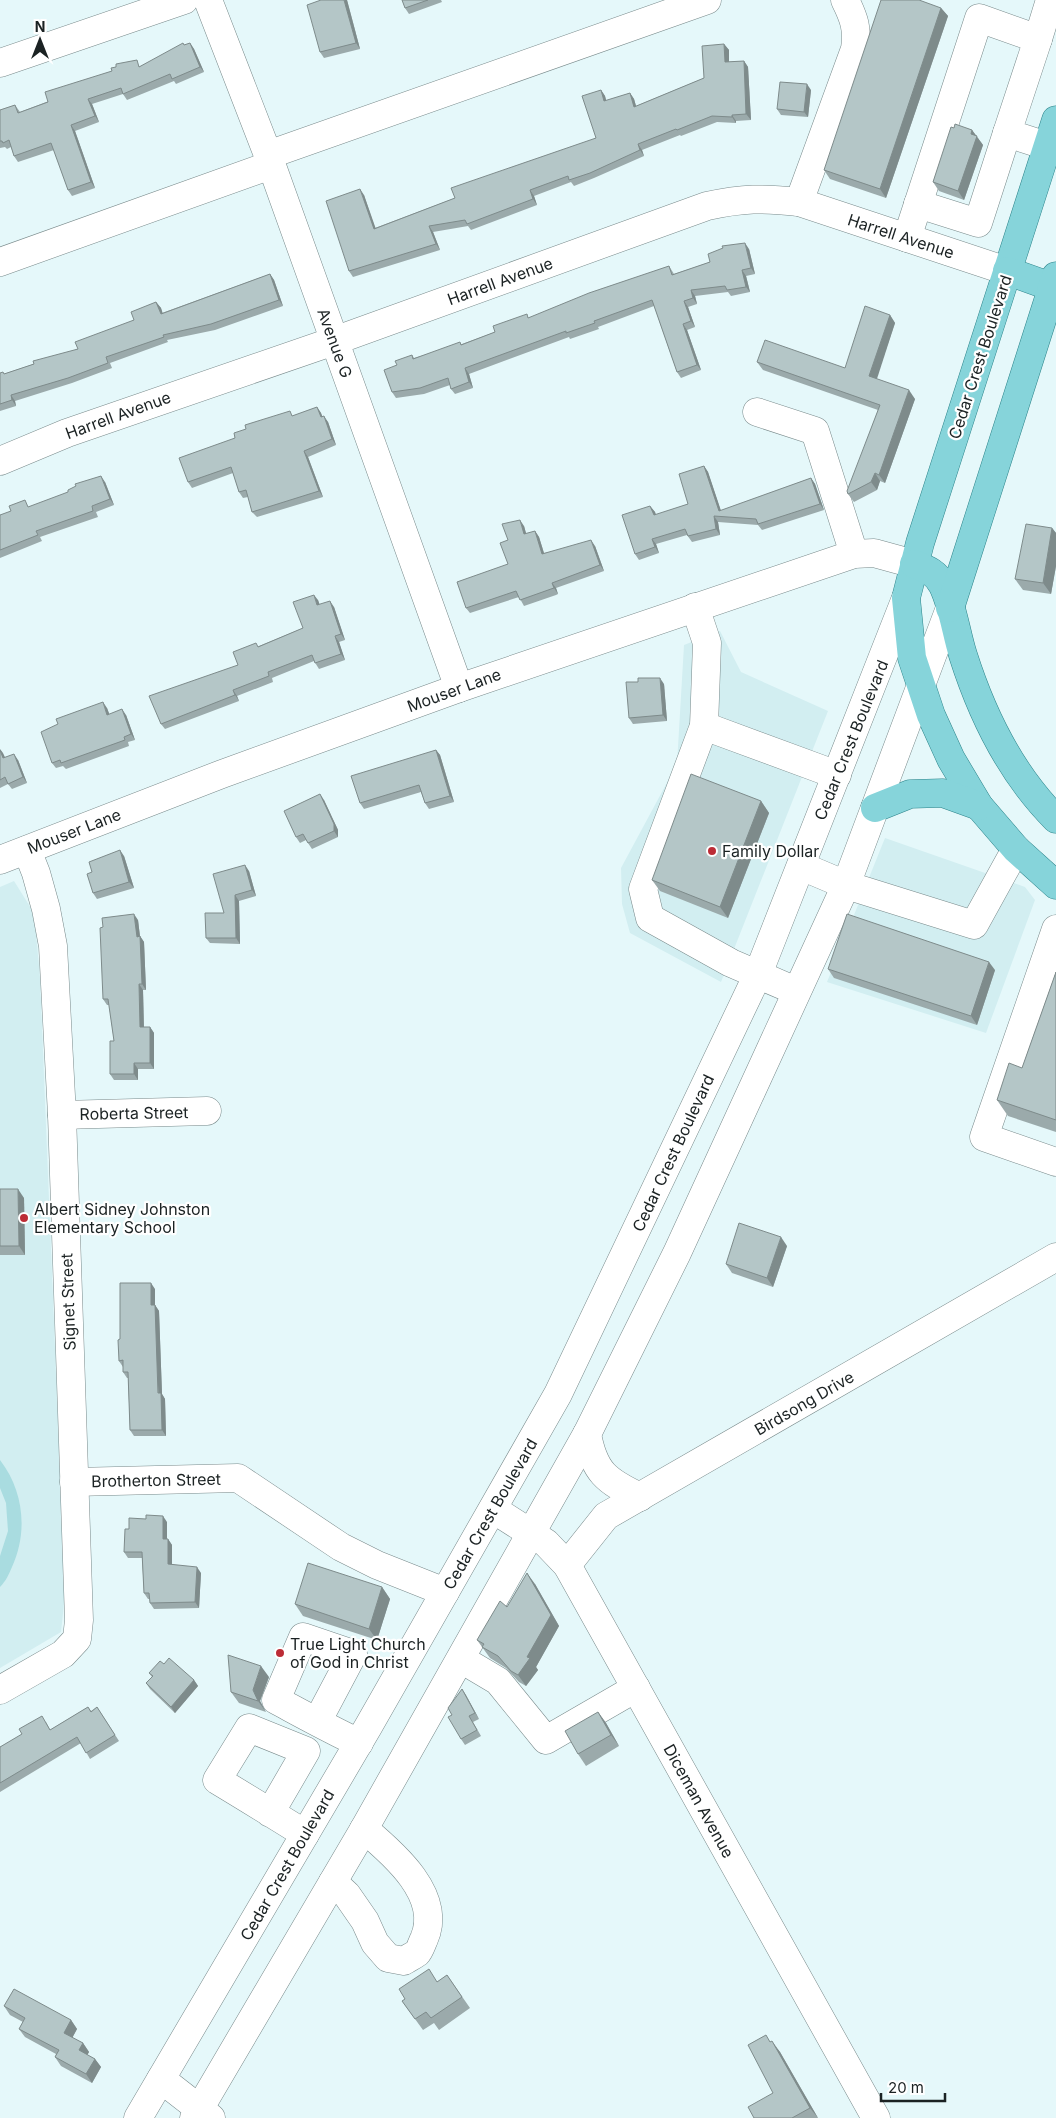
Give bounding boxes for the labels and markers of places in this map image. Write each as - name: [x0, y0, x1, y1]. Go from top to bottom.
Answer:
- place label: Family Dollar: [722, 841, 819, 861]
- marker: Family Dollar: [706, 845, 718, 857]
- place label: Albert Sidney Johnston Elementary School: [34, 1199, 210, 1237]
- marker: Albert Sidney Johnston Elementary School: [18, 1212, 30, 1224]
- place label: True Light Church of God in Christ: [290, 1634, 426, 1672]
- marker: True Light Church of God in Christ: [274, 1647, 286, 1659]

